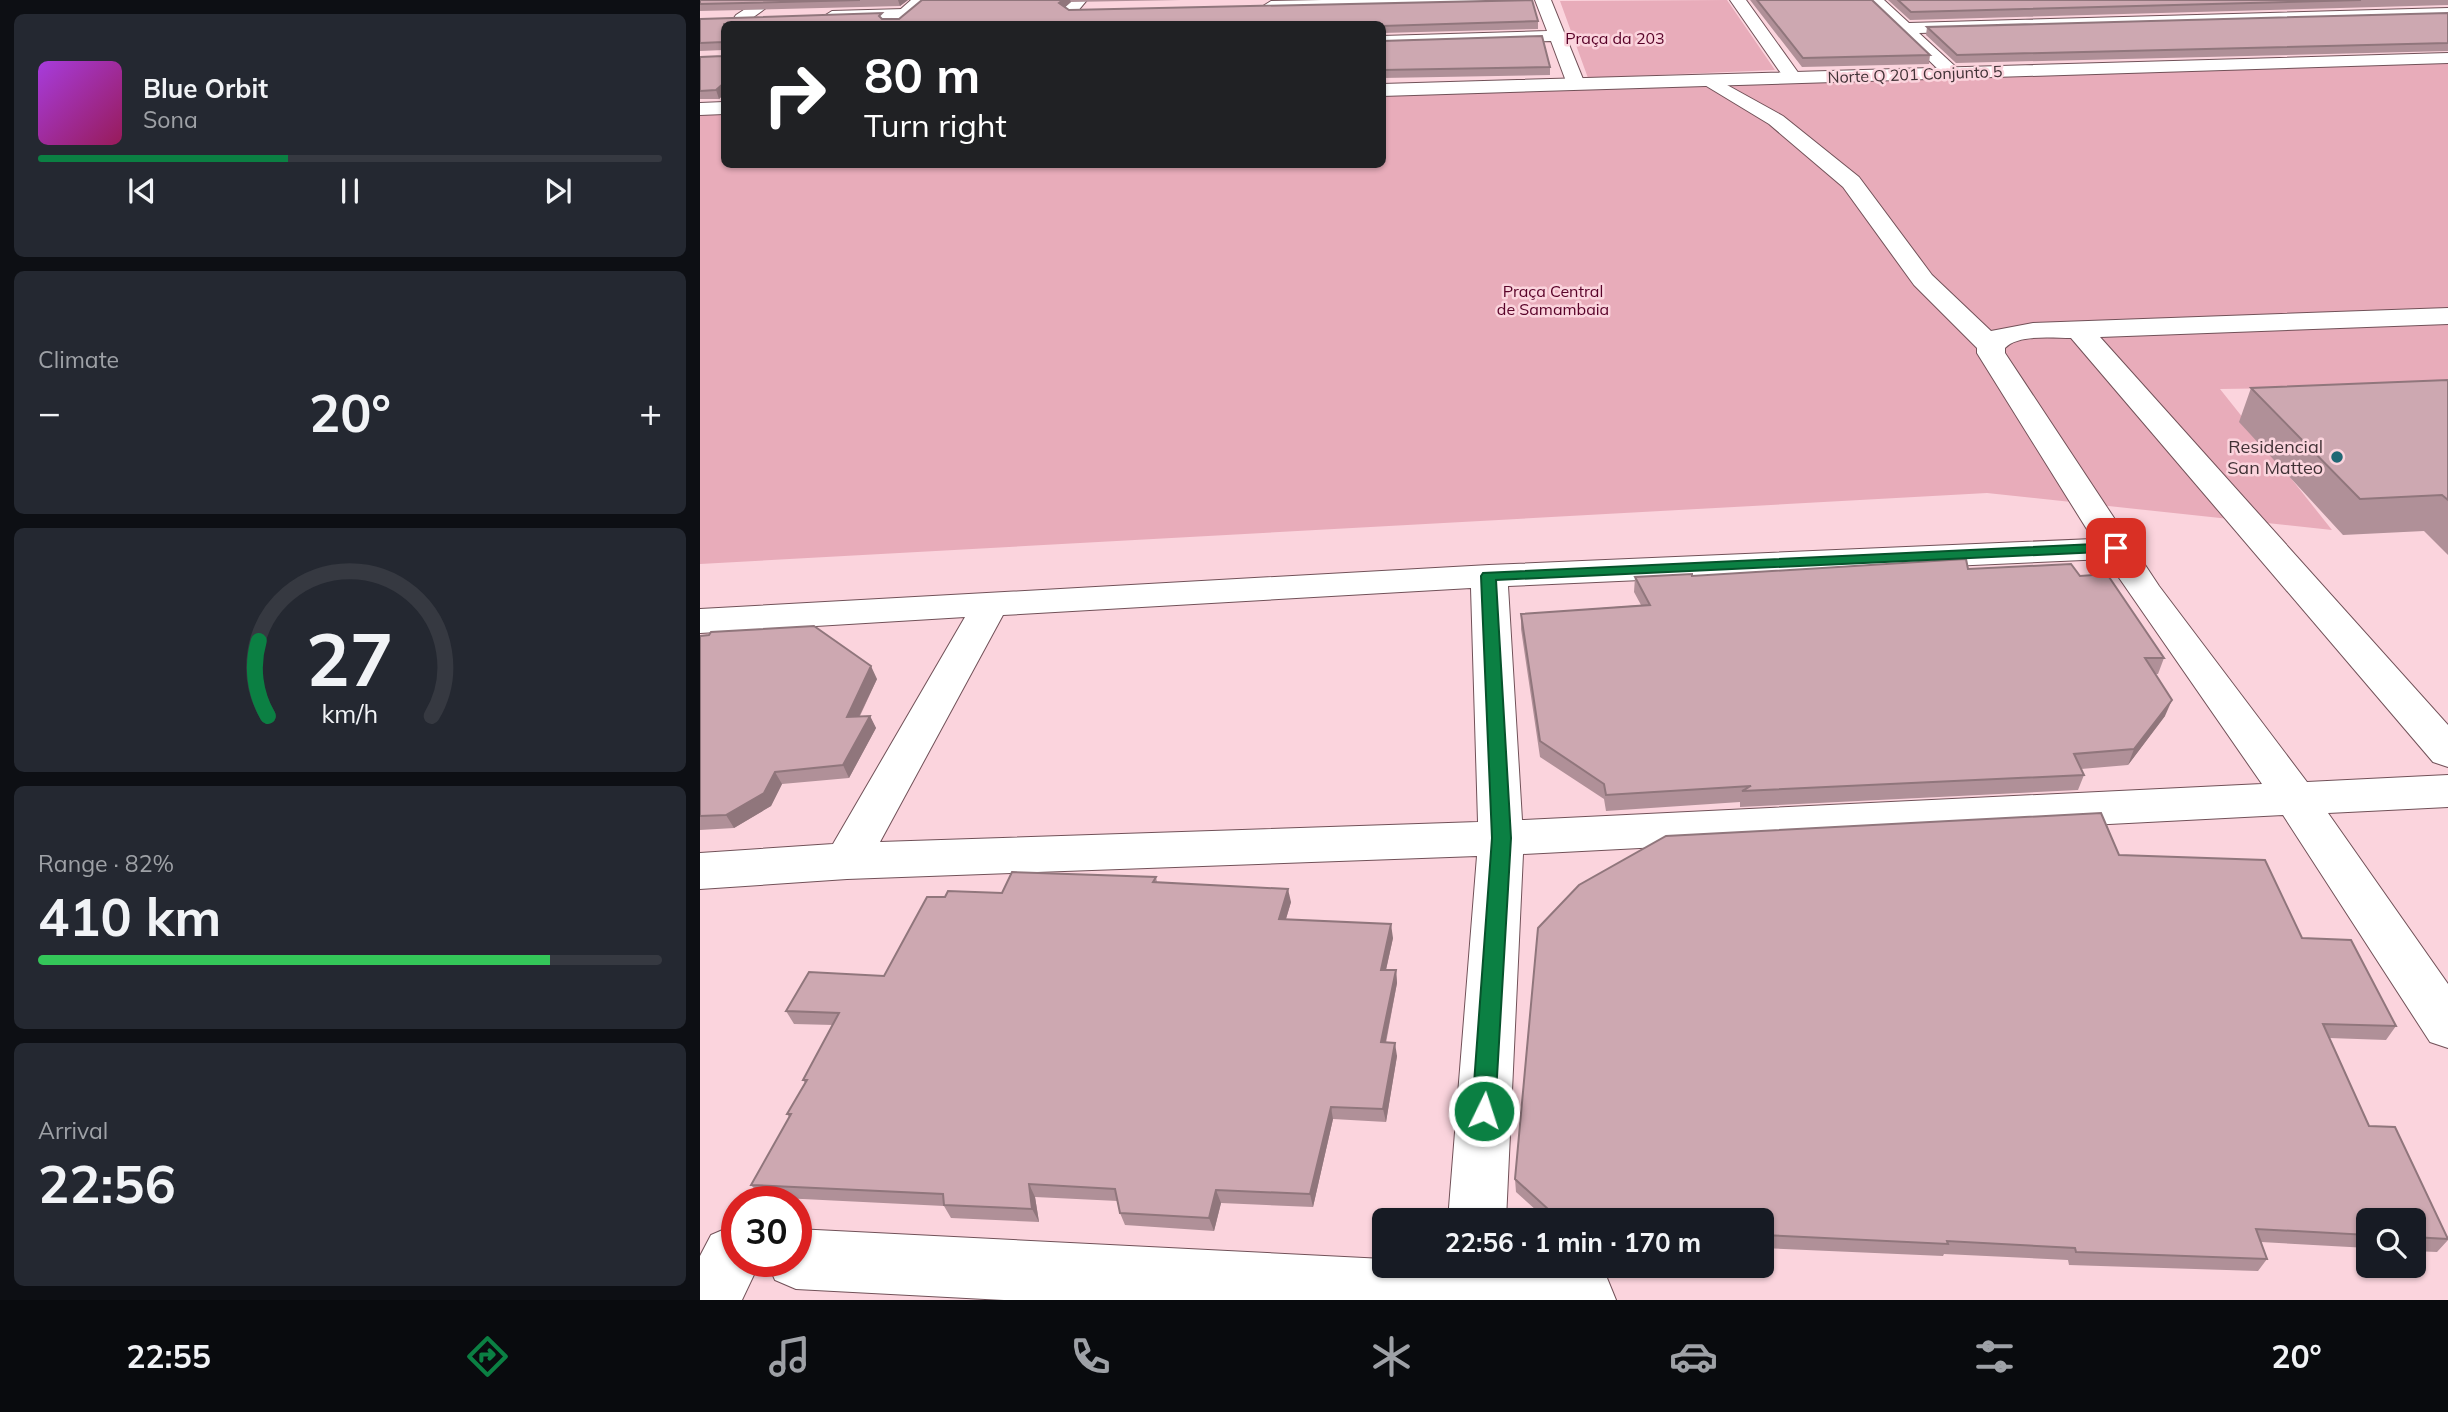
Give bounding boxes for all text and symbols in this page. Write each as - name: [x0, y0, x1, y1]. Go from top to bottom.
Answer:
- park label: Praça da 203: [1565, 28, 1665, 48]
- text: 80 m: [864, 44, 980, 105]
- icon: right: [749, 49, 840, 140]
- street label: Norte Q 201 Conjunto 5: [1827, 61, 2003, 87]
- text: Blue Orbit: [143, 72, 268, 105]
- text: Sona: [143, 105, 198, 134]
- text: Turn right: [864, 105, 1007, 145]
- icon: previous: [123, 172, 161, 210]
- icon: pause: [331, 172, 369, 210]
- icon: next: [539, 172, 577, 210]
- park label: Praça Central de Samambaia: [1497, 281, 1609, 319]
- text: Climate: [38, 345, 119, 374]
- text: 20°: [309, 380, 391, 445]
- text: −: [38, 388, 61, 436]
- text: +: [639, 388, 662, 436]
- place label: Residencial San Matteo: [2227, 435, 2323, 479]
- marker: Residencial San Matteo: [2329, 449, 2345, 465]
- pin: [2086, 518, 2146, 578]
- icon: arrive: [2097, 529, 2135, 567]
- text: 27: [306, 613, 394, 704]
- text: km/h: [322, 698, 378, 729]
- text: Range · 82%: [38, 849, 174, 878]
- text: 410 km: [38, 884, 221, 949]
- position arrow: [1447, 1074, 1521, 1148]
- text: Arrival: [38, 1116, 108, 1145]
- text: 22:56: [38, 1151, 176, 1216]
- speed limit sign: 30: [721, 1186, 812, 1277]
- map controls: [2356, 1208, 2426, 1278]
- button: search: [2356, 1208, 2426, 1278]
- text: 22:56 · 1 min · 170 m: [1445, 1226, 1701, 1259]
- icon: directions: [463, 1332, 512, 1381]
- icon: music: [765, 1332, 814, 1381]
- icon: phone: [1066, 1332, 1115, 1381]
- icon: climate: [1367, 1332, 1416, 1381]
- icon: car: [1669, 1332, 1718, 1381]
- icon: filters: [1970, 1332, 2019, 1381]
- text: 22:55: [126, 1336, 211, 1376]
- text: 20°: [2271, 1336, 2322, 1376]

